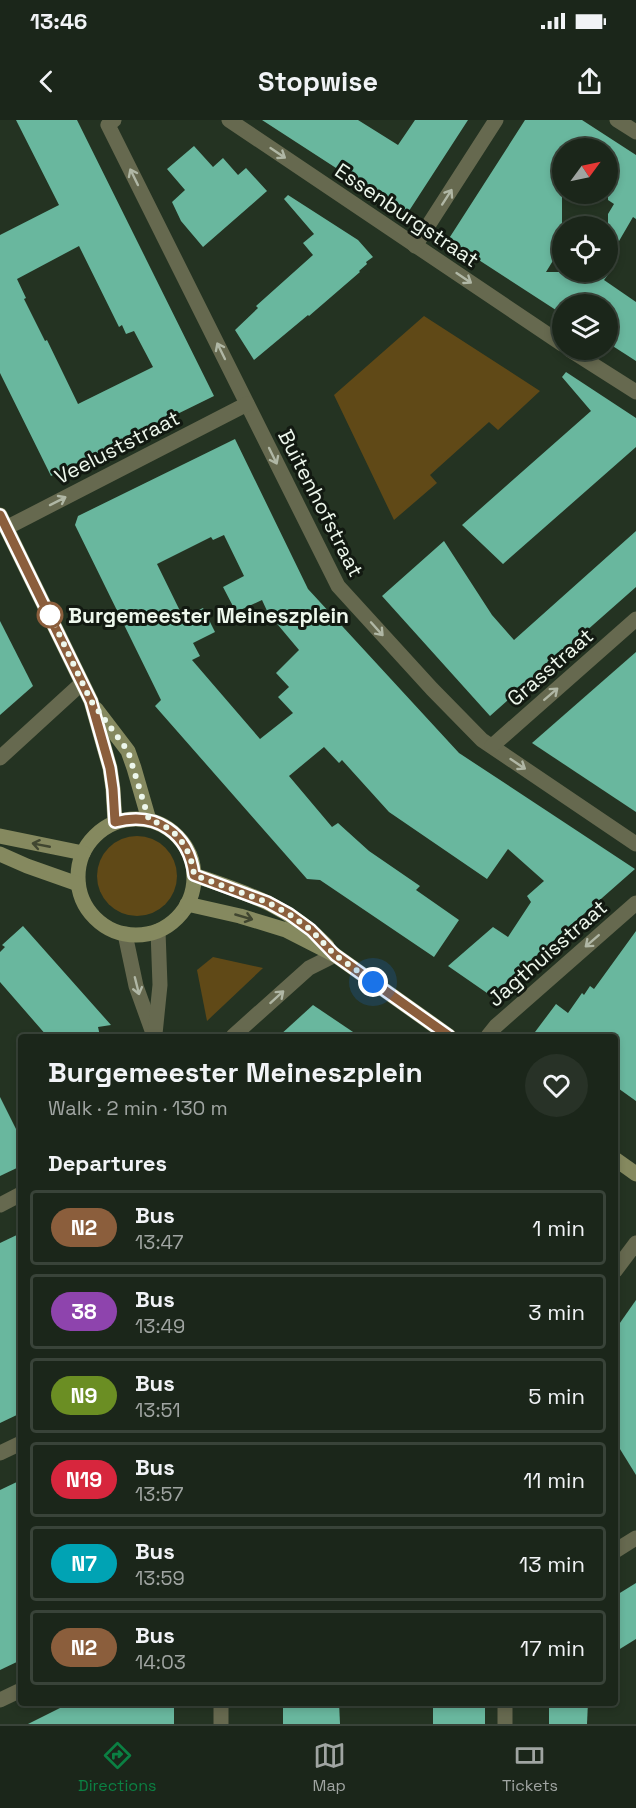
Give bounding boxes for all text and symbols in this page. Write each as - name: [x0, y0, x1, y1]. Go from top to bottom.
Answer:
- text: 13:46: [30, 7, 87, 35]
- text: Stopwise: [258, 64, 378, 99]
- icon: back: [30, 65, 63, 98]
- icon: share: [573, 65, 606, 98]
- north arrow: [552, 138, 618, 204]
- map controls: [552, 138, 618, 360]
- one-way arrow: [269, 147, 285, 159]
- street label: Essenburgstraat: [330, 157, 484, 273]
- one-way arrow: [128, 168, 139, 186]
- one-way arrow: [440, 188, 453, 205]
- button: locate: [552, 216, 618, 282]
- one-way arrow: [455, 272, 471, 284]
- button: layers: [552, 294, 618, 360]
- one-way arrow: [214, 343, 226, 361]
- street label: Veeluststraat: [50, 404, 184, 490]
- street label: Buitenhofstraat: [272, 425, 370, 581]
- one-way arrow: [267, 447, 279, 464]
- one-way arrow: [49, 495, 67, 506]
- marker: Burgemeester Meineszplein: [37, 602, 63, 628]
- place label: Burgemeester Meineszplein: [68, 602, 349, 629]
- one-way arrow: [370, 622, 384, 637]
- street label: Grasstraat: [501, 622, 599, 712]
- one-way arrow: [543, 687, 559, 701]
- one-way arrow: [509, 757, 526, 770]
- one-way arrow: [32, 839, 52, 850]
- street label: Jagthuisstraat: [482, 894, 612, 1012]
- one-way arrow: [234, 912, 253, 924]
- one-way arrow: [585, 934, 600, 948]
- your location: [358, 967, 388, 997]
- one-way arrow: [132, 976, 143, 995]
- one-way arrow: [269, 990, 284, 1004]
- text: Burgemeester Meineszplein: [48, 1054, 423, 1090]
- button: heart: [525, 1054, 588, 1117]
- text: Walk · 2 min · 130 m: [48, 1095, 228, 1121]
- text: Departures: [48, 1149, 167, 1177]
- text: Bus: [135, 1201, 175, 1229]
- text: N2: [71, 1214, 97, 1241]
- text: 1 min: [532, 1214, 585, 1242]
- text: 13:47: [135, 1229, 184, 1255]
- text: Bus: [135, 1285, 175, 1313]
- text: 38: [71, 1298, 97, 1325]
- text: 3 min: [528, 1298, 585, 1326]
- text: 13:49: [135, 1313, 185, 1339]
- text: Bus: [135, 1369, 175, 1397]
- text: N9: [70, 1382, 98, 1409]
- text: 5 min: [528, 1382, 585, 1410]
- text: 13:51: [135, 1397, 181, 1423]
- text: Bus: [135, 1453, 175, 1481]
- text: N19: [66, 1466, 102, 1493]
- text: 11 min: [523, 1466, 585, 1494]
- text: 13:57: [135, 1481, 184, 1507]
- text: Bus: [135, 1537, 175, 1565]
- text: N7: [71, 1550, 97, 1577]
- text: 13 min: [519, 1550, 585, 1578]
- text: 13:59: [135, 1565, 185, 1591]
- text: Bus: [135, 1621, 175, 1649]
- text: N2: [71, 1634, 97, 1661]
- text: 17 min: [520, 1634, 585, 1662]
- text: 14:03: [135, 1649, 186, 1675]
- tab: Directions: [78, 1739, 156, 1796]
- tab: Map: [313, 1739, 346, 1796]
- tab: Tickets: [502, 1739, 558, 1796]

